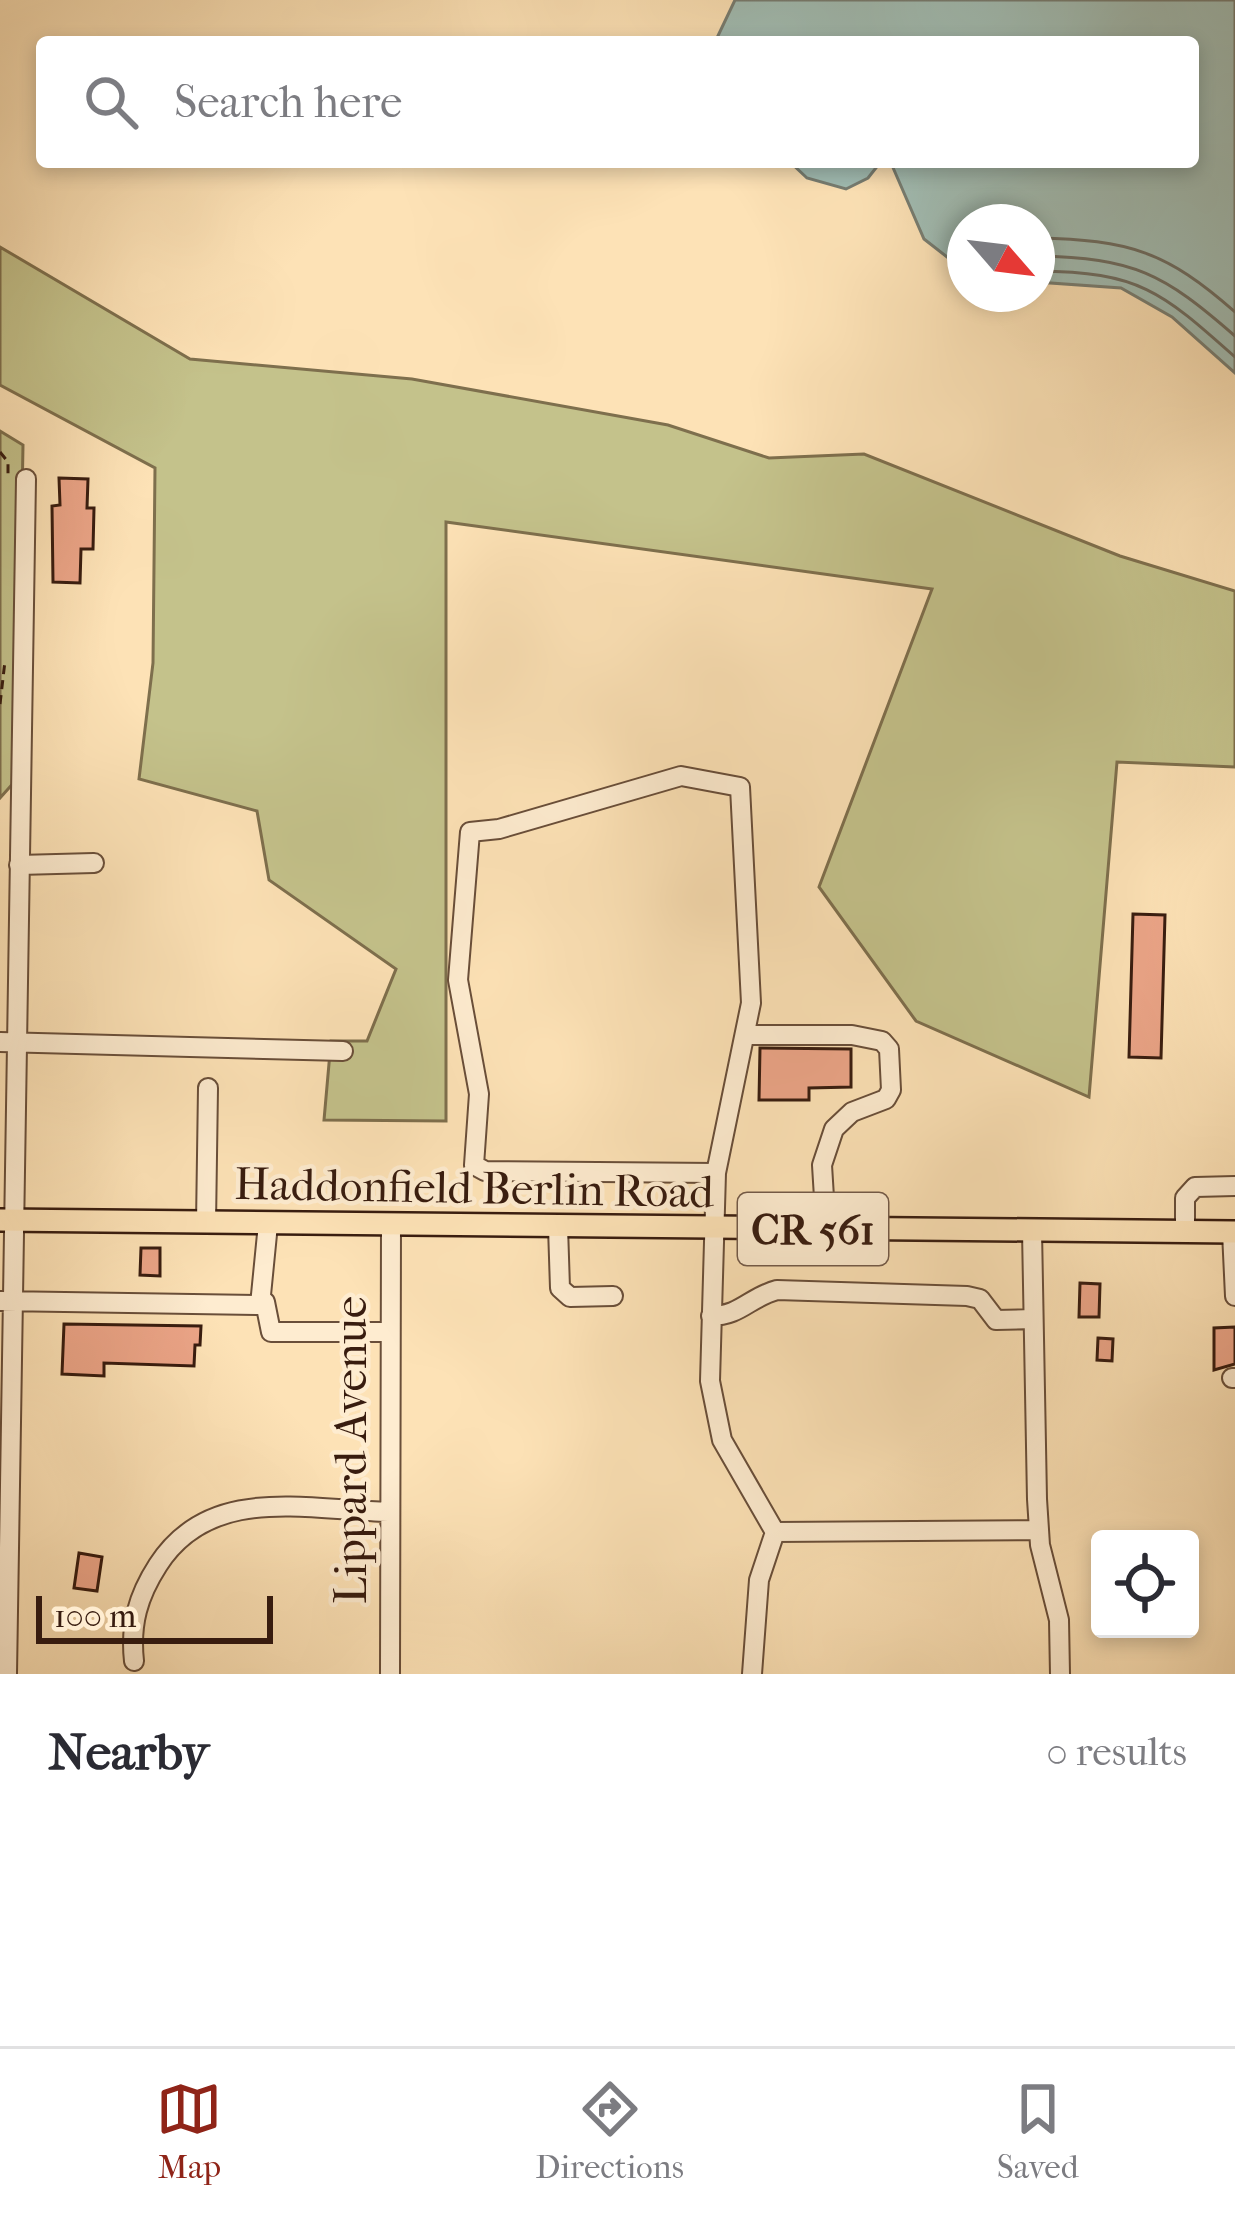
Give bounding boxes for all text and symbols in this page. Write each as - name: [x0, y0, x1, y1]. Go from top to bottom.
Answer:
- search box: [36, 36, 1199, 168]
- icon: search: [78, 69, 144, 135]
- text: Search here: [174, 76, 402, 129]
- north arrow: [947, 204, 1055, 312]
- street label: Haddonfield Berlin Road: [234, 1158, 715, 1219]
- road number: CR 561: [738, 1193, 888, 1265]
- street label: Lippard Avenue: [325, 1296, 378, 1604]
- map controls: [1091, 1530, 1199, 1638]
- button: locate: [1091, 1530, 1199, 1638]
- scale bar: [36, 1590, 273, 1643]
- text: 100 m: [54, 1597, 137, 1636]
- text: Nearby: [48, 1722, 209, 1782]
- text: 0 results: [1046, 1729, 1187, 1775]
- tab: Map: [156, 2076, 222, 2187]
- tab: Directions: [535, 2076, 684, 2187]
- tab: Saved: [997, 2076, 1079, 2187]

